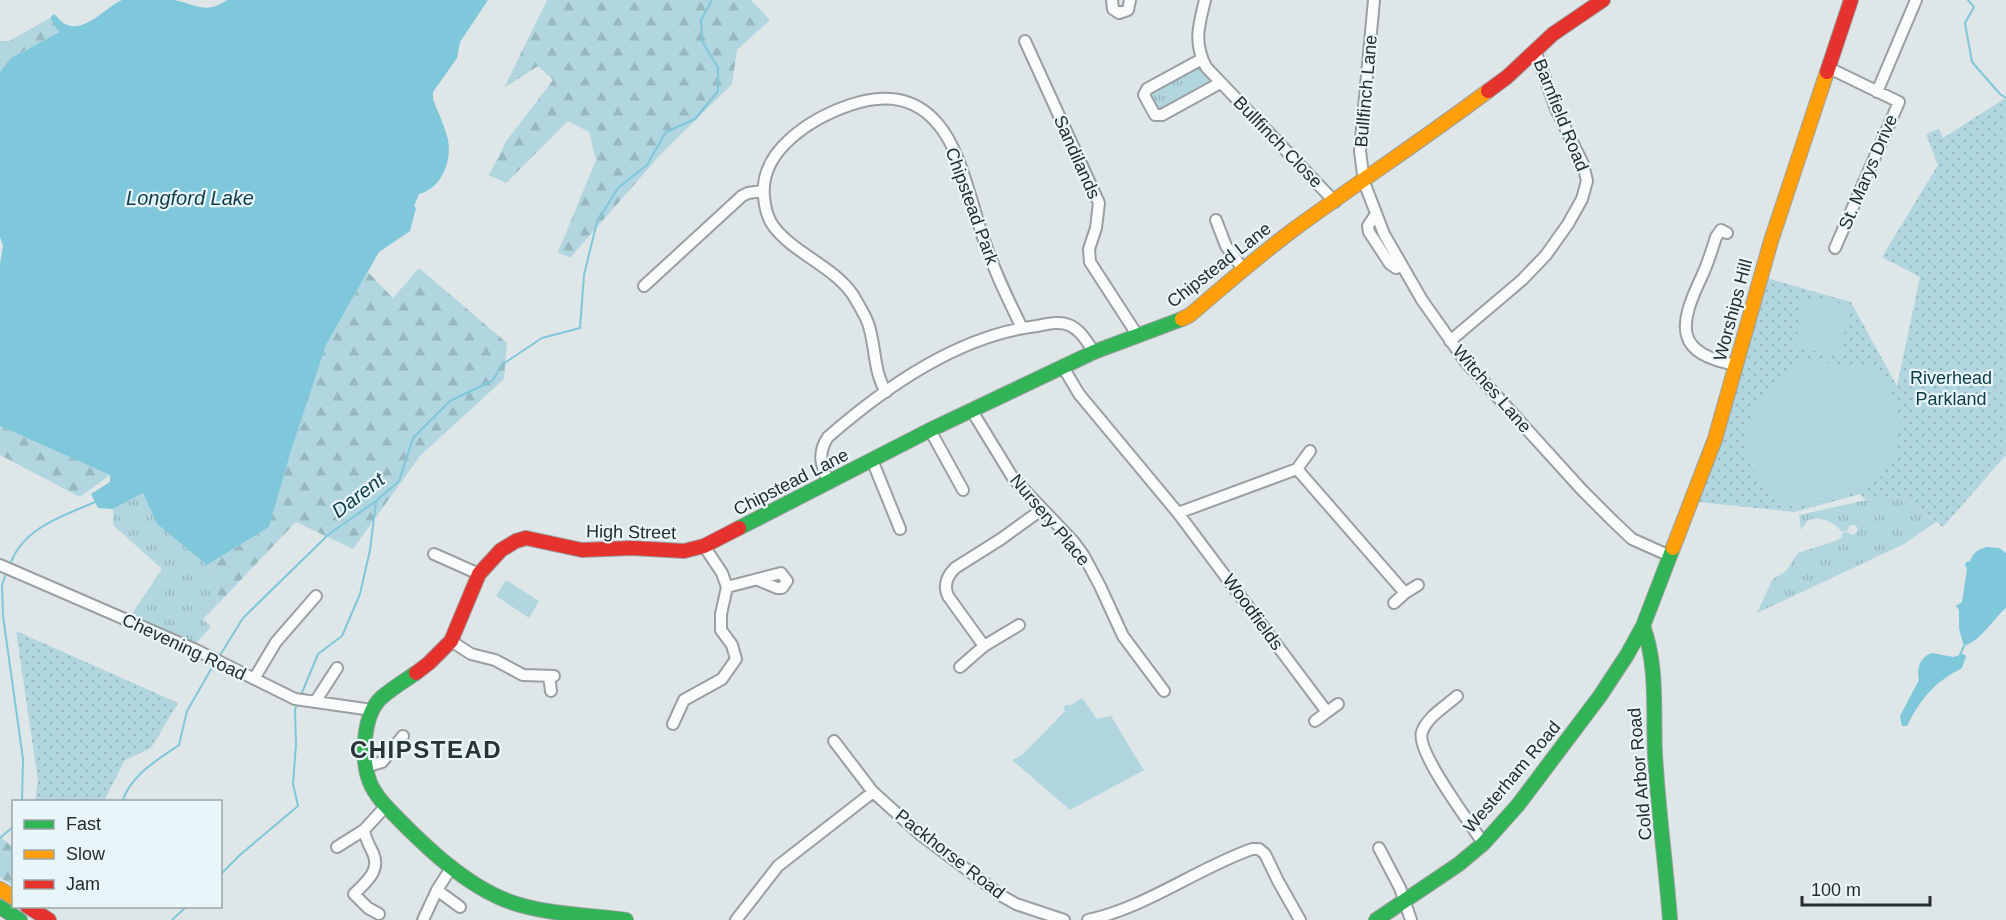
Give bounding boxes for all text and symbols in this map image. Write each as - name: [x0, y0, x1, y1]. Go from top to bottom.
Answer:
- street label: Bullfinch Lane: [1351, 34, 1381, 148]
- street label: Barnfield Road: [1529, 56, 1593, 174]
- street label: Bullfinch Close: [1229, 92, 1327, 192]
- street label: St. Marys Drive: [1835, 111, 1901, 233]
- street label: Sandilands: [1050, 112, 1104, 202]
- street label: Chipstead Park: [942, 145, 1003, 268]
- water label: Longford Lake: [126, 187, 254, 209]
- street label: Chipstead Lane: [1163, 218, 1275, 312]
- street label: Worships Hill: [1710, 257, 1756, 363]
- street label: Witches Lane: [1449, 341, 1535, 437]
- park label: Riverhead Parkland: [1910, 368, 1992, 409]
- street label: Chipstead Lane: [730, 444, 852, 520]
- water label: Darent: [327, 467, 390, 522]
- street label: Nursery Place: [1006, 470, 1094, 570]
- street label: High Street: [586, 521, 676, 543]
- street label: Woodfields: [1219, 570, 1287, 654]
- street label: Chevening Road: [119, 610, 249, 684]
- street label: Cold Arbor Road: [1624, 707, 1656, 841]
- street label: Westerham Road: [1459, 717, 1565, 837]
- district label: CHIPSTEAD: [350, 736, 502, 763]
- legend: [12, 800, 222, 908]
- street label: Packhorse Road: [891, 805, 1009, 903]
- text: Fast: [66, 814, 101, 834]
- text: Slow: [66, 844, 106, 864]
- scale bar: [1802, 869, 1930, 907]
- text: Jam: [66, 874, 100, 894]
- text: 100 m: [1811, 880, 1861, 900]

